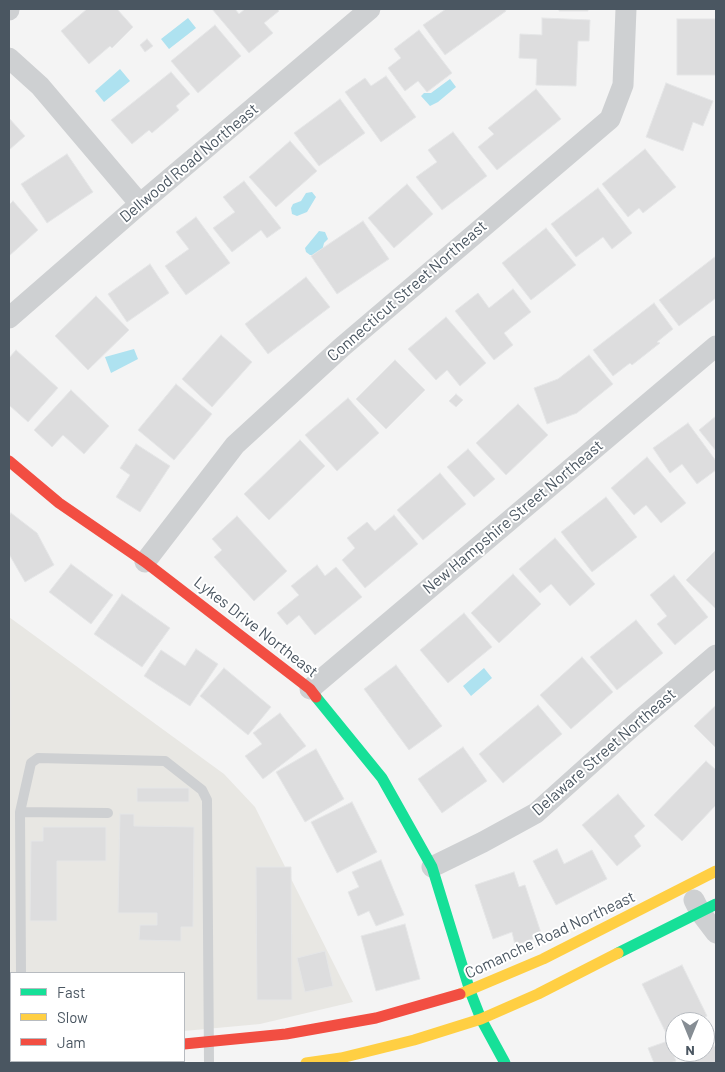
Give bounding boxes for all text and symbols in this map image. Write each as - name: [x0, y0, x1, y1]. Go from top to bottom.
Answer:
- street label: Dellwood Road Northeast: [116, 99, 262, 227]
- street label: Connecticut Street Northeast: [323, 216, 491, 366]
- street label: New Hampshire Street Northeast: [419, 436, 607, 598]
- street label: Lykes Drive Northeast: [190, 573, 322, 681]
- street label: Delaware Street Northeast: [528, 684, 680, 820]
- street label: Comanche Road Northeast: [462, 887, 638, 983]
- legend: [10, 972, 185, 1062]
- text: Fast: [57, 983, 85, 1001]
- text: Slow: [57, 1008, 88, 1026]
- north arrow: [665, 1012, 715, 1062]
- text: Jam: [57, 1033, 86, 1051]
- text: N: [685, 1043, 695, 1060]

